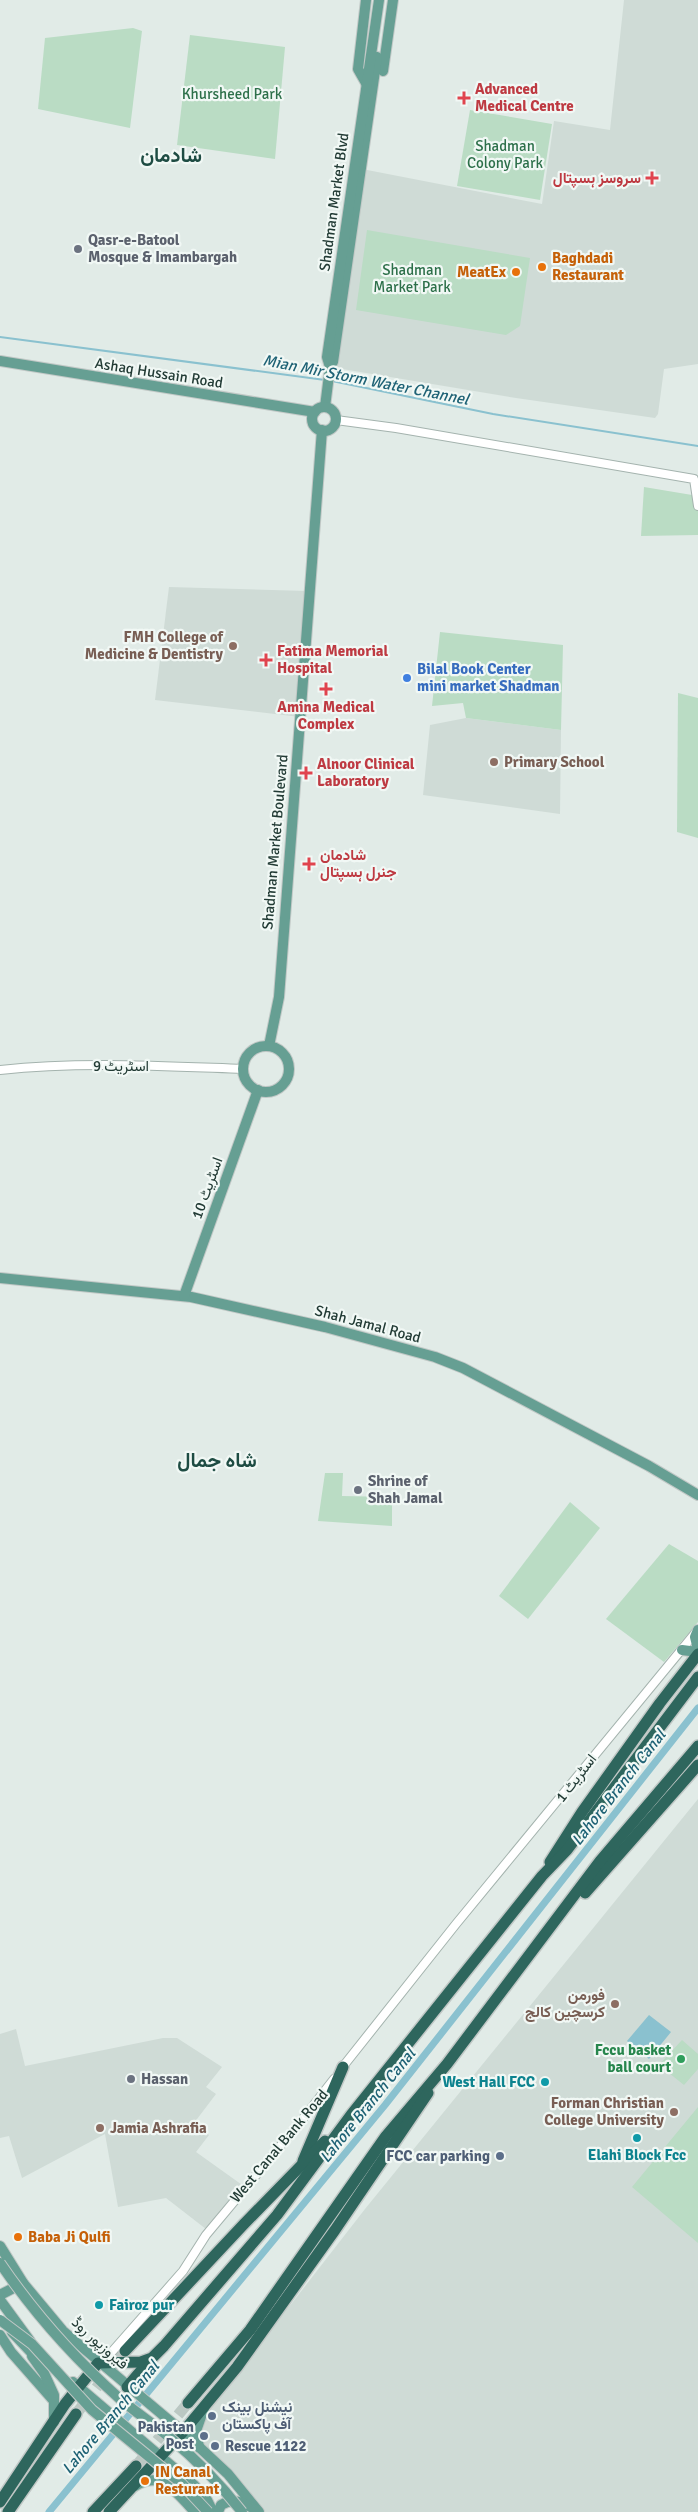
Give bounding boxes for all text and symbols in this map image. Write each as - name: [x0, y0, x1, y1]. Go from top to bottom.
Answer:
- place label: Advanced Medical Centre: [475, 80, 574, 115]
- park label: Khursheed Park: [182, 85, 283, 103]
- marker: Advanced Medical Centre: [457, 91, 471, 105]
- street label: Shadman Market Blvd: [315, 132, 353, 272]
- park label: Shadman Colony Park: [467, 137, 543, 172]
- district label: شادمان: [140, 143, 202, 168]
- place label: سروسز ہسپتال: [553, 169, 641, 188]
- marker: سروسز ہسپتال: [645, 171, 659, 185]
- place label: Qasr-e-Batool Mosque & Imambargah: [88, 231, 237, 266]
- marker: Qasr-e-Batool Mosque & Imambargah: [72, 243, 84, 255]
- place label: Baghdadi Restaurant: [552, 249, 624, 284]
- park label: Shadman Market Park: [373, 261, 451, 296]
- marker: Baghdadi Restaurant: [536, 261, 548, 273]
- place label: MeatEx: [457, 263, 507, 281]
- marker: MeatEx: [510, 266, 522, 278]
- water label: Mian Mir Storm Water Channel: [261, 350, 472, 410]
- street label: Ashaq Hussain Road: [94, 354, 224, 392]
- place label: FMH College of Medicine & Dentistry: [85, 628, 225, 663]
- marker: FMH College of Medicine & Dentistry: [227, 640, 239, 652]
- place label: Fatima Memorial Hospital: [277, 642, 389, 677]
- marker: Fatima Memorial Hospital: [259, 653, 273, 667]
- place label: Bilal Book Center mini market Shadman: [417, 660, 560, 695]
- marker: Bilal Book Center mini market Shadman: [401, 672, 413, 684]
- marker: Amina Medical Complex: [319, 682, 333, 696]
- place label: Amina Medical Complex: [277, 698, 375, 733]
- place label: Primary School: [504, 753, 605, 771]
- street label: Shadman Market Boulevard: [258, 754, 292, 930]
- place label: Alnoor Clinical Laboratory: [317, 755, 415, 790]
- marker: Primary School: [488, 756, 500, 768]
- marker: Alnoor Clinical Laboratory: [299, 766, 313, 780]
- place label: شادمان جنرل ہسپتال: [320, 846, 396, 882]
- marker: شادمان جنرل ہسپتال: [302, 857, 316, 871]
- street label: اسٹریٹ 9: [93, 1057, 149, 1075]
- street label: اسٹریٹ 10: [188, 1155, 226, 1221]
- street label: Shah Jamal Road: [313, 1301, 423, 1347]
- district label: شاہ جمال: [177, 1448, 257, 1473]
- place label: Shrine of Shah Jamal: [368, 1472, 443, 1507]
- marker: Shrine of Shah Jamal: [352, 1484, 364, 1496]
- water label: Lahore Branch Canal: [567, 1725, 671, 1850]
- street label: اسٹریٹ 1: [552, 1750, 600, 1806]
- place label: فورمن کرسچین کالج: [525, 1986, 605, 2022]
- marker: فورمن کرسچین کالج: [609, 1998, 621, 2010]
- place label: Fccu basket ball court: [595, 2041, 671, 2076]
- water label: Lahore Branch Canal: [315, 2043, 421, 2167]
- marker: Fccu basket ball court: [675, 2053, 687, 2065]
- place label: Hassan: [141, 2070, 188, 2088]
- marker: Hassan: [125, 2073, 137, 2085]
- place label: West Hall FCC: [442, 2073, 535, 2091]
- marker: West Hall FCC: [539, 2076, 551, 2088]
- street label: West Canal Bank Road: [226, 2086, 332, 2206]
- place label: Forman Christian College University: [544, 2094, 665, 2129]
- marker: Forman Christian College University: [668, 2106, 680, 2118]
- place label: Jamia Ashrafia: [110, 2119, 207, 2137]
- marker: Jamia Ashrafia: [94, 2122, 106, 2134]
- marker: Elahi Block Fcc: [631, 2132, 643, 2144]
- place label: Elahi Block Fcc: [588, 2146, 686, 2164]
- place label: FCC car parking: [386, 2147, 490, 2165]
- marker: FCC car parking: [494, 2150, 506, 2162]
- place label: Baba Ji Qulfi: [28, 2228, 111, 2246]
- marker: Baba Ji Qulfi: [12, 2231, 24, 2243]
- place label: Fairoz pur: [109, 2296, 174, 2314]
- marker: Fairoz pur: [93, 2299, 105, 2311]
- street label: فیروزپور روڈ: [67, 2313, 132, 2374]
- water label: Lahore Branch Canal: [58, 2356, 165, 2478]
- place label: نیشنل بینک آف پاکستان: [222, 2398, 292, 2434]
- marker: نیشنل بینک آف پاکستان: [206, 2410, 218, 2422]
- place label: Pakistan Post: [137, 2418, 194, 2453]
- marker: Pakistan Post: [198, 2430, 210, 2442]
- place label: Rescue 1122: [225, 2437, 307, 2455]
- marker: Rescue 1122: [209, 2440, 221, 2452]
- place label: IN Canal Resturant: [155, 2463, 220, 2498]
- marker: IN Canal Resturant: [139, 2475, 151, 2487]

